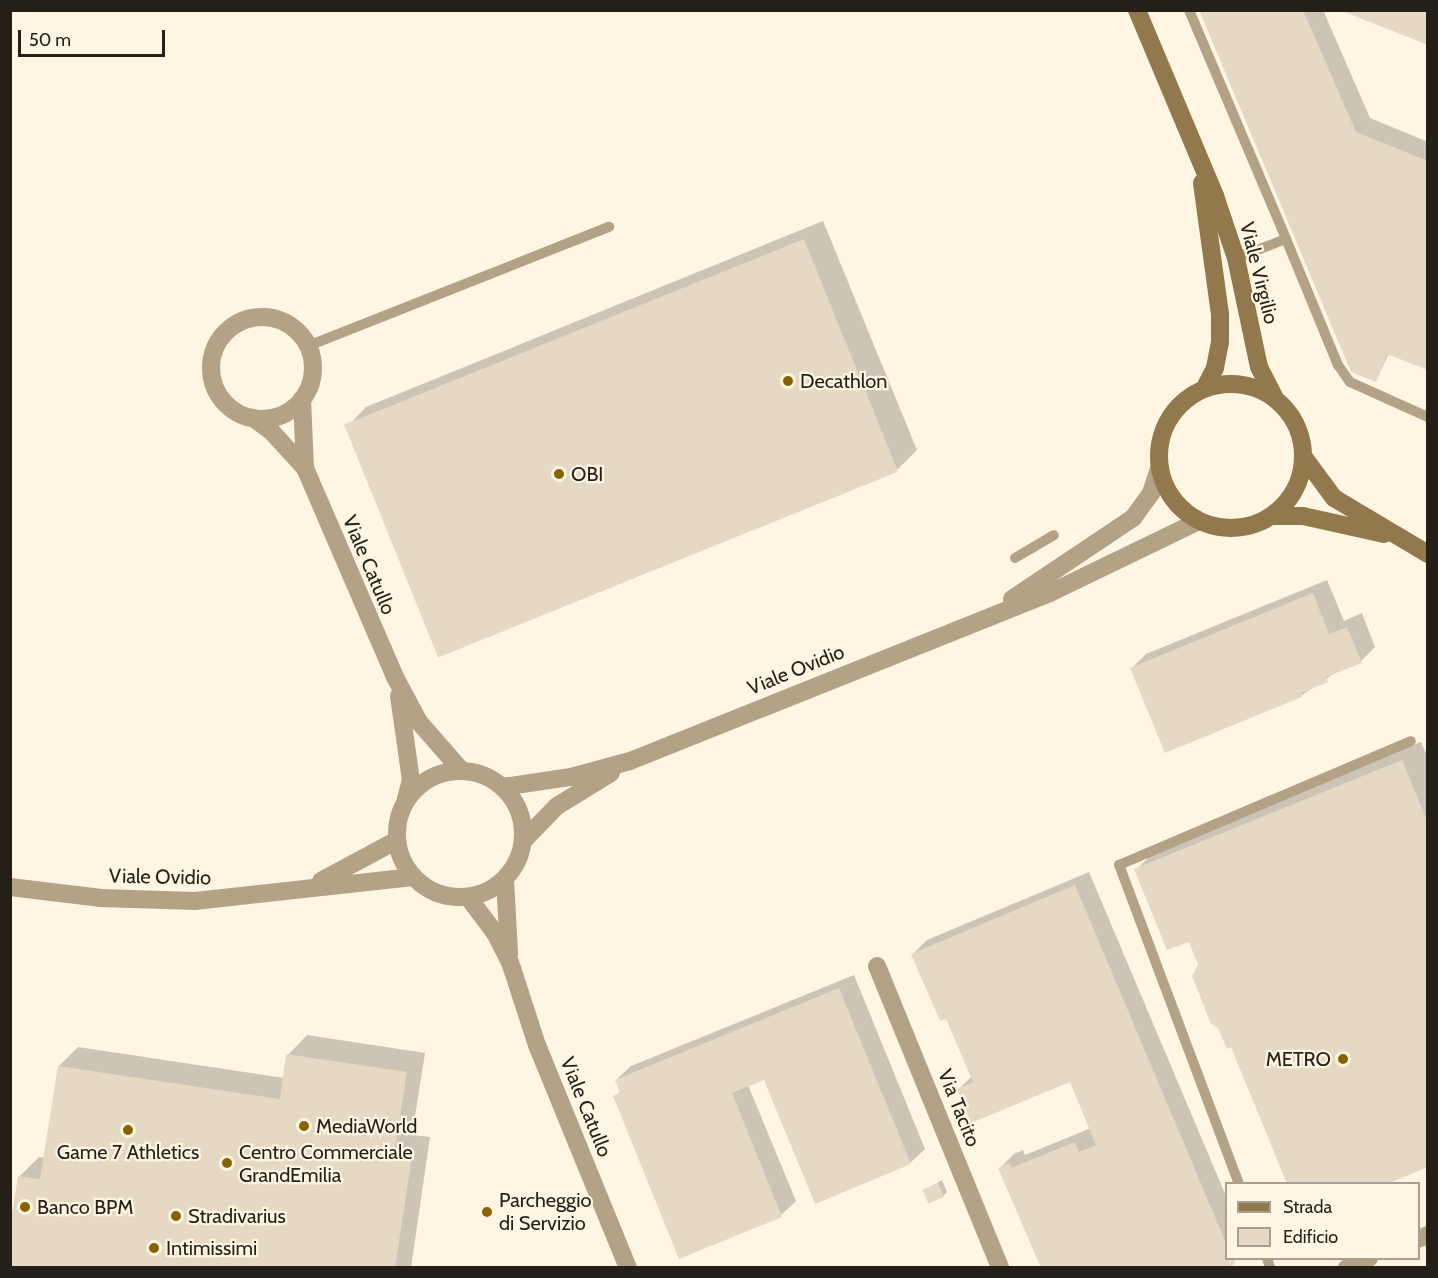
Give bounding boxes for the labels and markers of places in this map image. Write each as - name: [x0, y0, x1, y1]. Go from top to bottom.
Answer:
- place label: Decathlon: [800, 369, 888, 393]
- marker: Decathlon: [781, 374, 795, 388]
- place label: OBI: [571, 462, 603, 486]
- marker: OBI: [552, 467, 566, 481]
- place label: METRO: [1266, 1047, 1331, 1071]
- marker: METRO: [1336, 1052, 1350, 1066]
- place label: MediaWorld: [316, 1114, 417, 1138]
- marker: MediaWorld: [297, 1119, 311, 1133]
- marker: Game 7 Athletics: [121, 1123, 135, 1137]
- place label: Game 7 Athletics: [57, 1140, 199, 1164]
- place label: Centro Commerciale GrandEmilia: [239, 1140, 413, 1187]
- marker: Centro Commerciale GrandEmilia: [220, 1156, 234, 1170]
- place label: Parcheggio di Servizio: [499, 1188, 592, 1235]
- place label: Banco BPM: [37, 1195, 134, 1219]
- marker: Banco BPM: [18, 1200, 32, 1214]
- place label: Stradivarius: [188, 1204, 286, 1228]
- marker: Parcheggio di Servizio: [480, 1205, 494, 1219]
- marker: Stradivarius: [169, 1209, 183, 1223]
- place label: Intimissimi: [166, 1236, 257, 1260]
- marker: Intimissimi: [147, 1241, 161, 1255]

